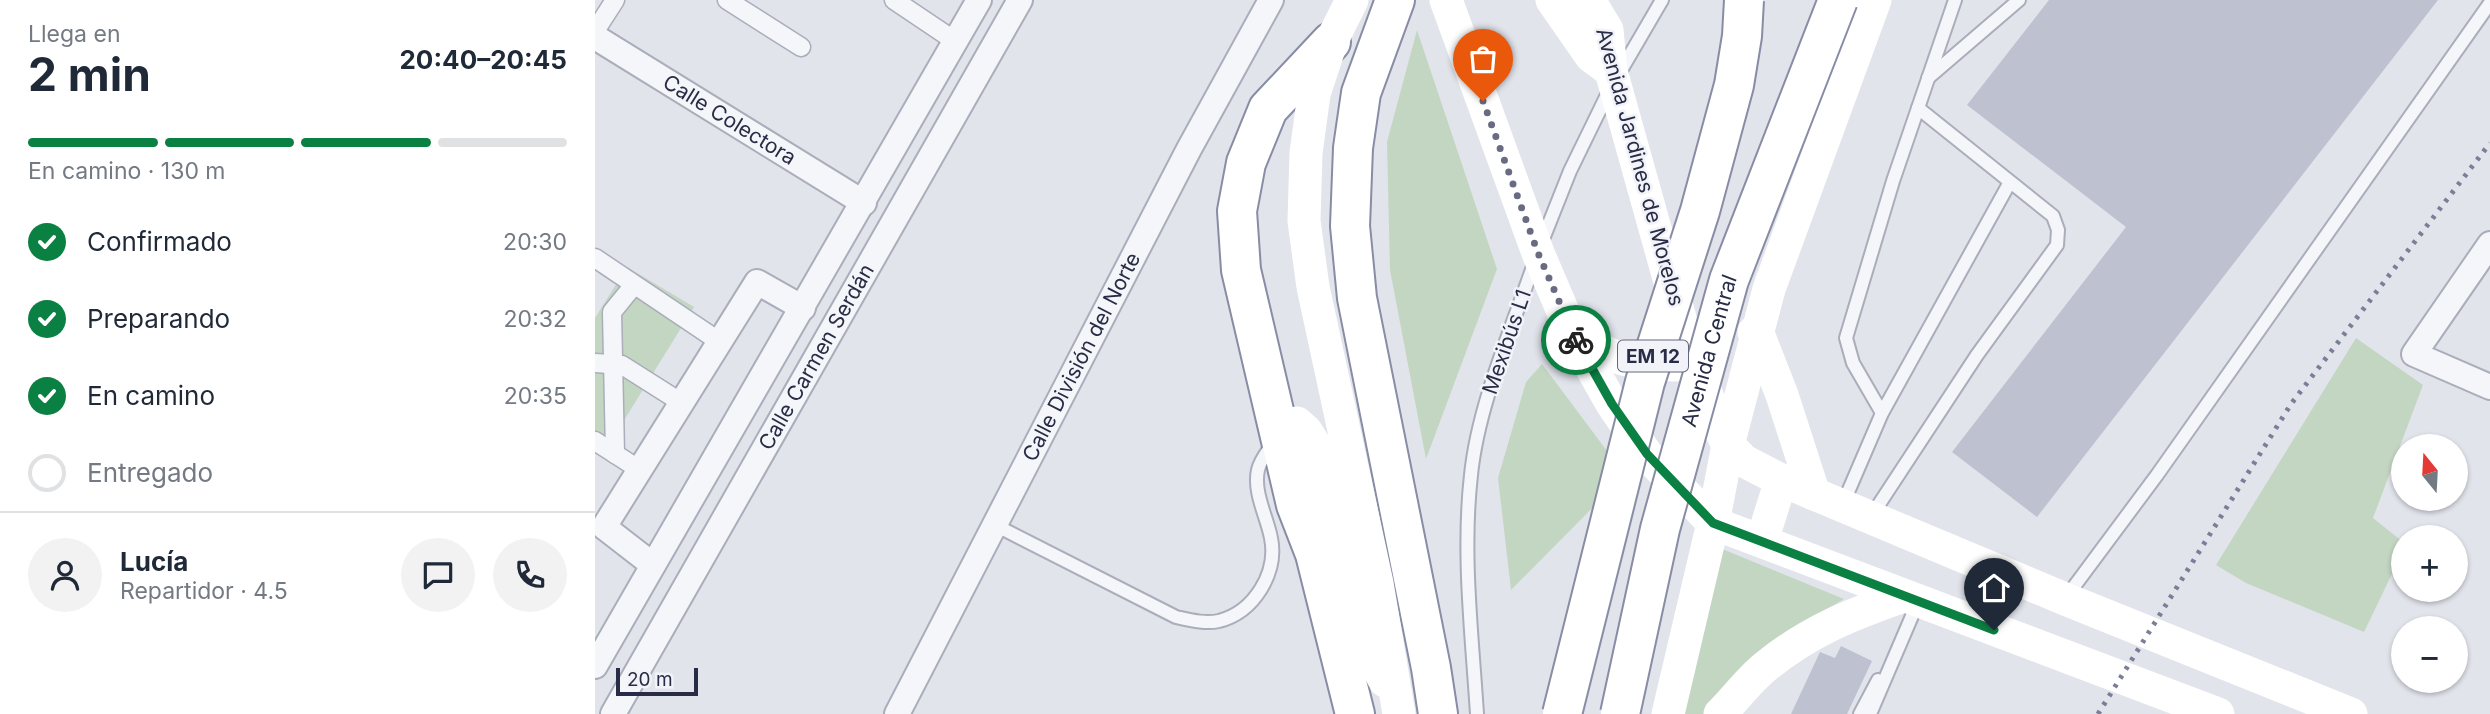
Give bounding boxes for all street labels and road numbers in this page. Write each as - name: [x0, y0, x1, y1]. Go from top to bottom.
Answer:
- street label: Avenida Jardines de Morelos: [1591, 25, 1690, 309]
- street label: Calle Colectora: [659, 69, 801, 170]
- street label: Calle División del Norte: [1017, 248, 1145, 465]
- street label: Calle Carmen Serdán: [753, 259, 879, 454]
- street label: Avenida Central: [1676, 271, 1742, 430]
- street label: Mexibús L1: [1477, 286, 1536, 397]
- road number: EM 12: [1618, 340, 1688, 372]

